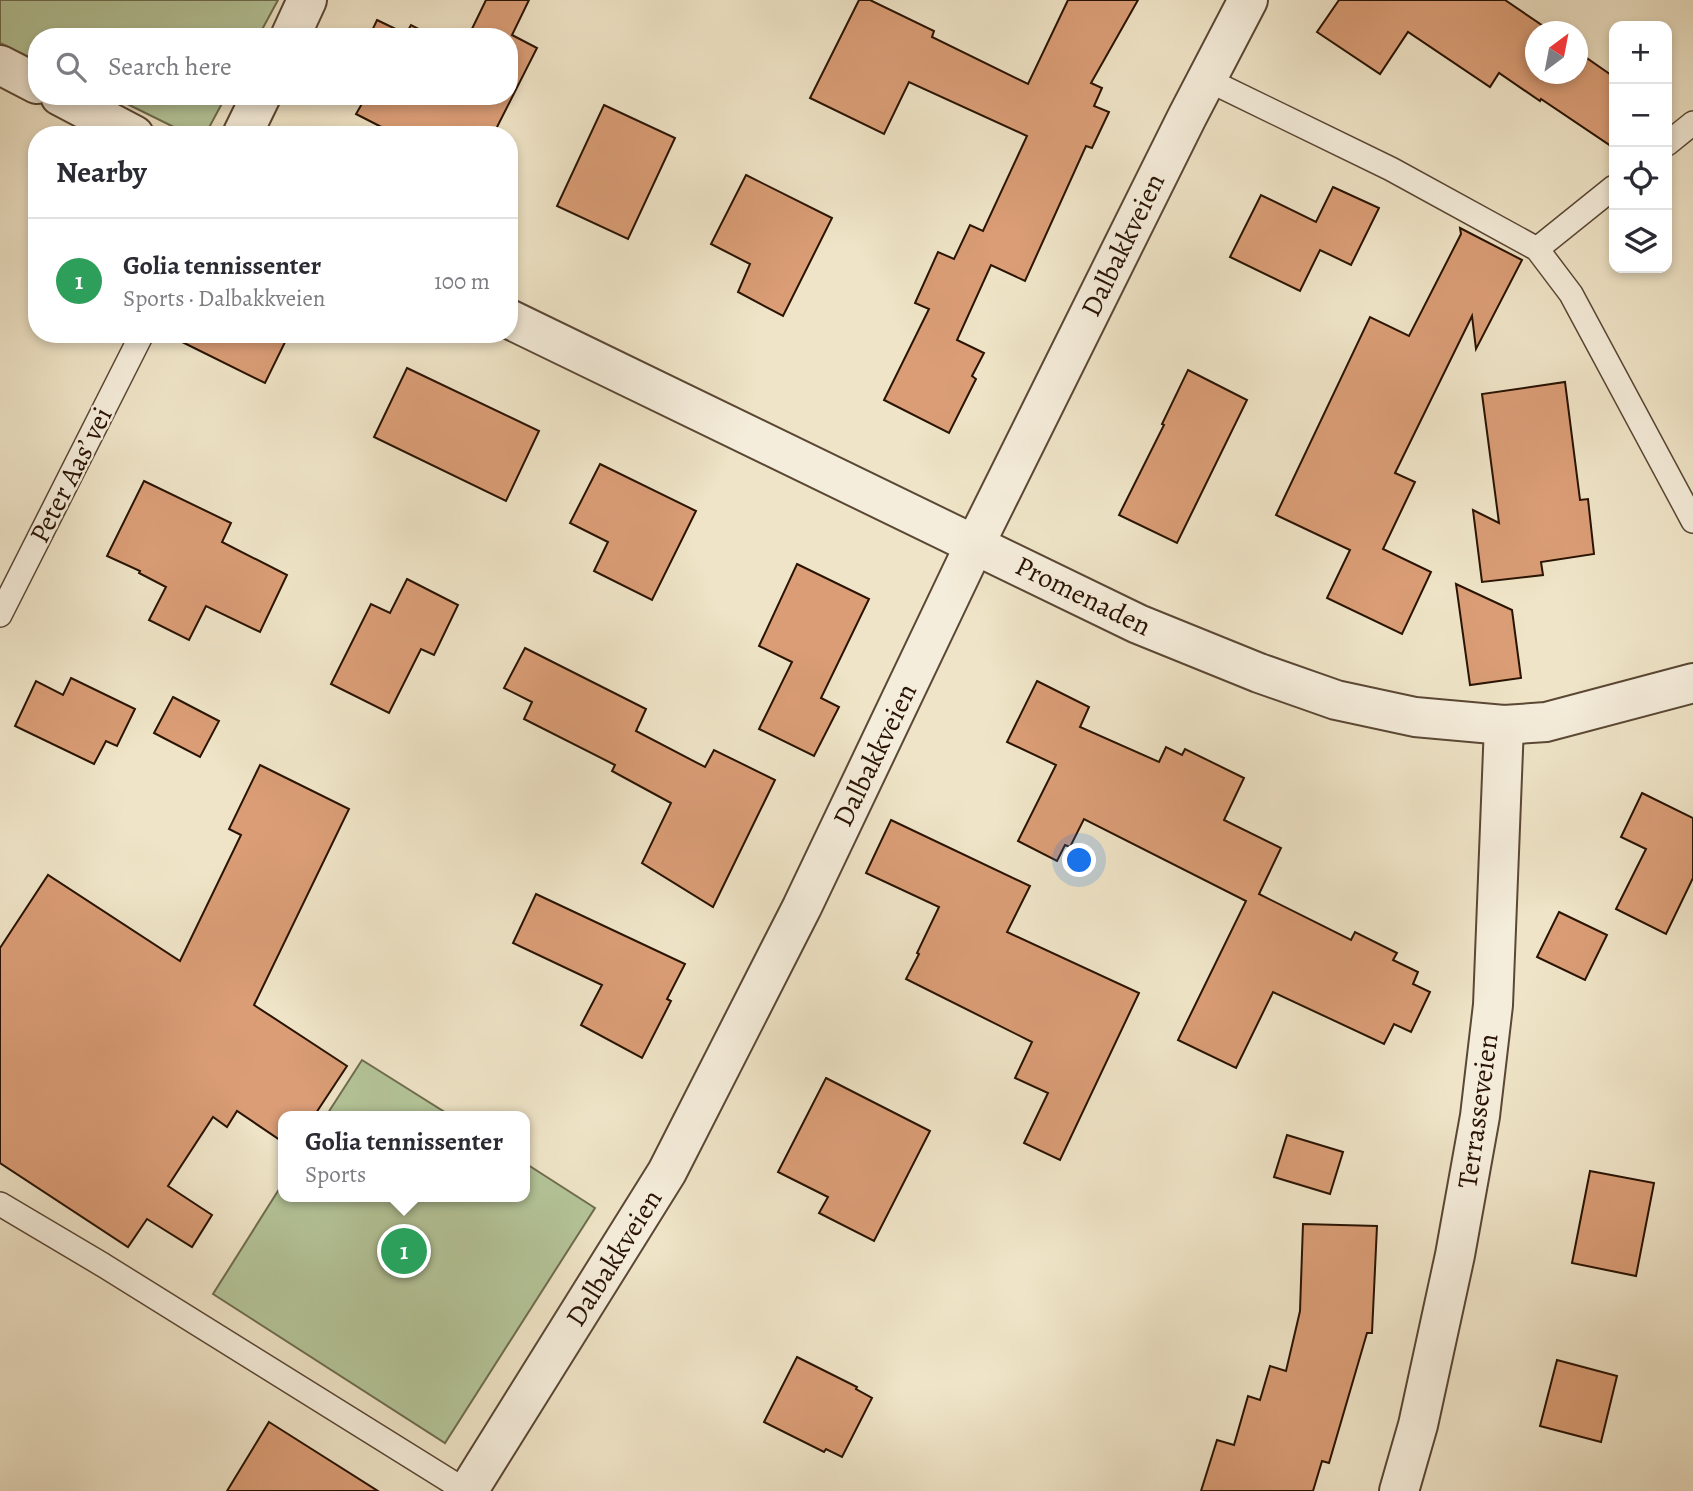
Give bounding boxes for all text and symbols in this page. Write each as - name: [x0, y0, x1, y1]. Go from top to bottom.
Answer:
- north arrow: [1525, 21, 1588, 84]
- map controls: [1609, 21, 1672, 273]
- button: +: [1609, 21, 1672, 84]
- search box: [28, 28, 518, 105]
- icon: search: [52, 48, 90, 86]
- text: Search here: [108, 49, 232, 84]
- button: −: [1609, 84, 1672, 147]
- button: locate: [1609, 147, 1672, 210]
- text: Nearby: [56, 152, 147, 192]
- street label: Dalbakkveien: [1072, 167, 1174, 323]
- button: layers: [1609, 210, 1672, 273]
- text: Golia tennissenter: [123, 248, 321, 283]
- text: 1: [75, 266, 83, 297]
- text: 100 m: [434, 266, 490, 297]
- text: Sports · Dalbakkveien: [123, 283, 325, 314]
- street label: Peter Aas’ vei: [21, 401, 121, 549]
- street label: Promenaden: [1009, 547, 1157, 645]
- street label: Dalbakkveien: [824, 677, 926, 833]
- your location: [1062, 843, 1096, 877]
- street label: Terrasseveien: [1448, 1031, 1508, 1191]
- popup: [278, 1111, 530, 1202]
- text: Golia tennissenter: [305, 1124, 503, 1159]
- text: Sports: [305, 1159, 366, 1190]
- street label: Dalbakkveien: [557, 1182, 671, 1334]
- pin: 1: [381, 1225, 427, 1277]

